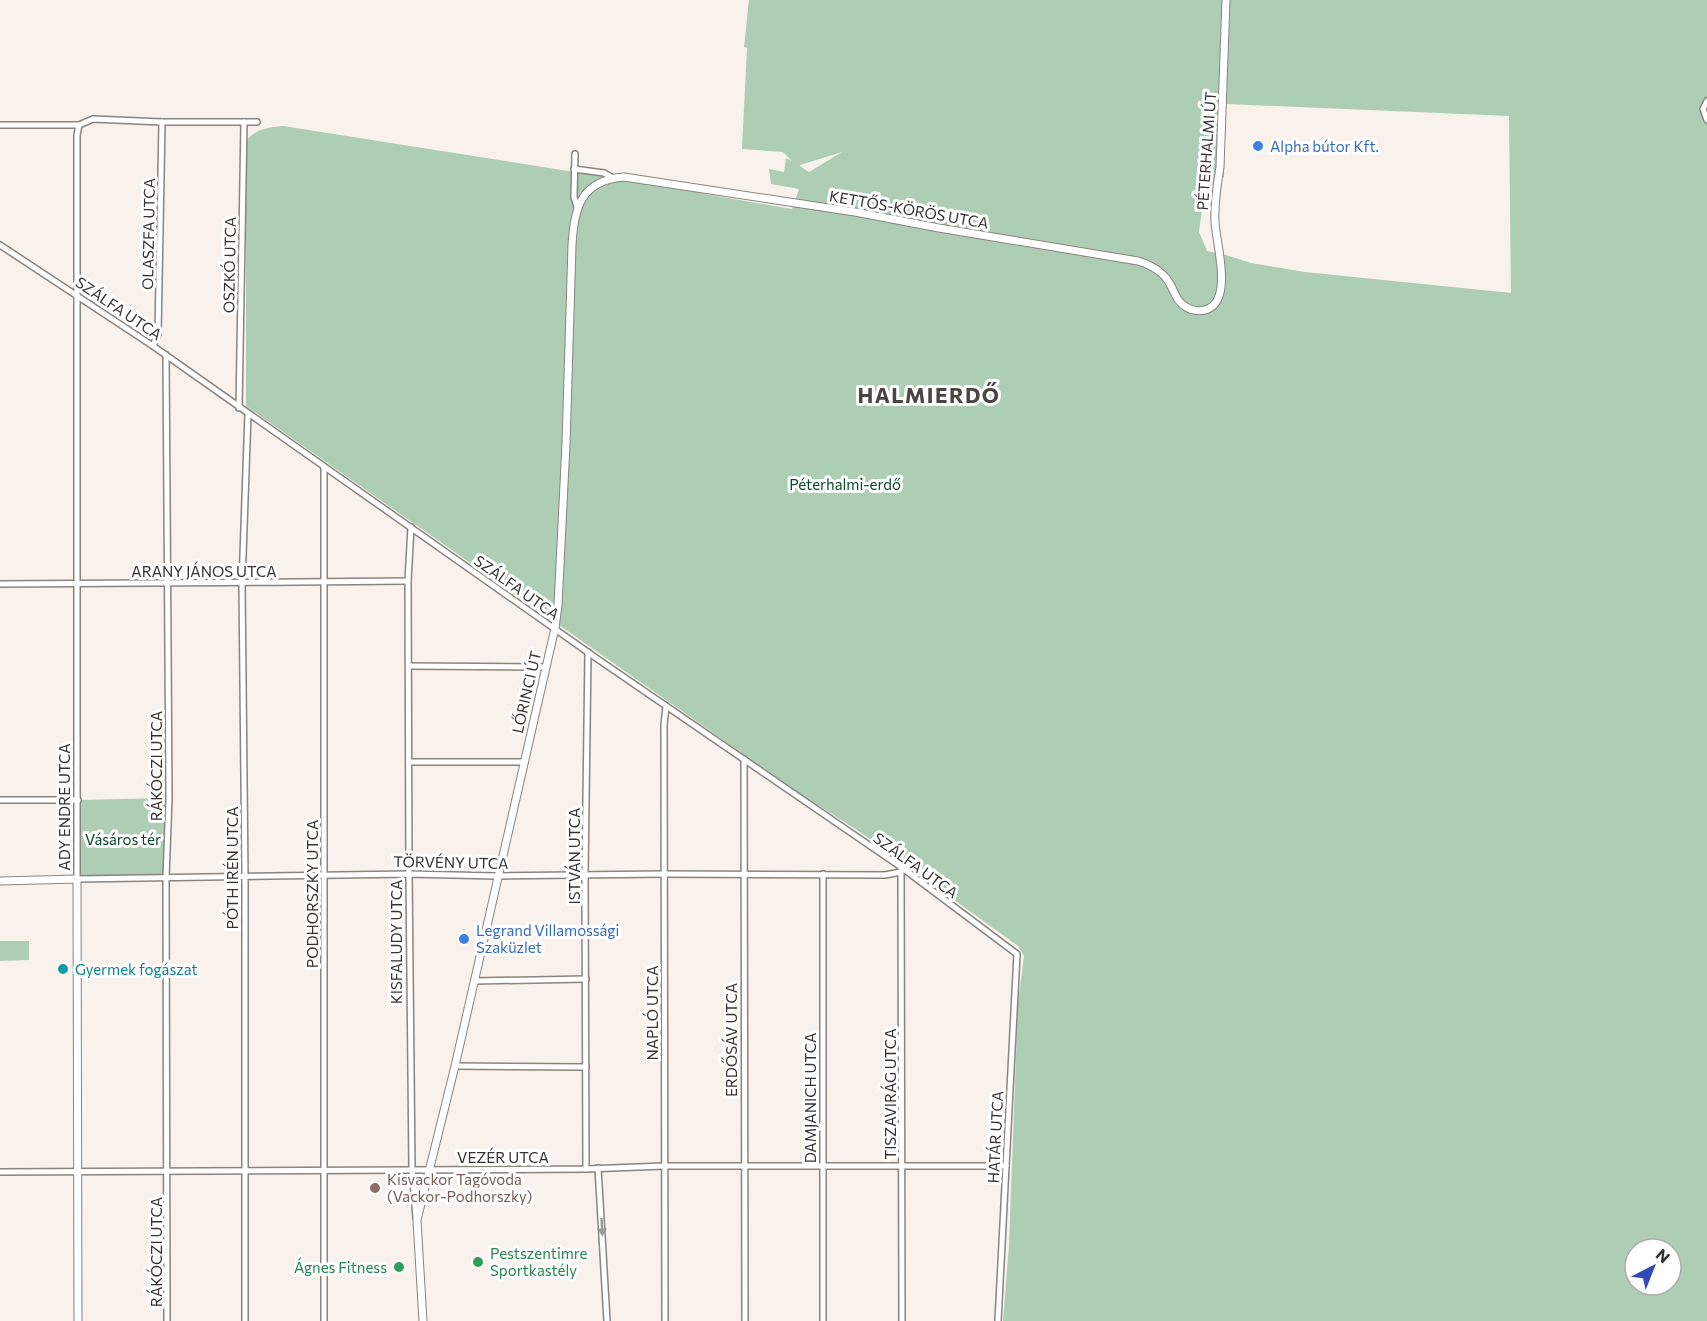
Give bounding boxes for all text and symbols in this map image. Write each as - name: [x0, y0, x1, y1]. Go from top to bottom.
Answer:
- street label: PÉTERHALMI ÚT: [1192, 91, 1219, 211]
- place label: Alpha bútor Kft.: [1270, 137, 1379, 155]
- marker: Alpha bútor Kft.: [1251, 139, 1265, 153]
- street label: OLASZFA UTCA: [138, 178, 158, 290]
- street label: KETTŐS-KÖRÖS UTCA: [828, 185, 990, 232]
- street label: OSZKÓ UTCA: [218, 217, 239, 313]
- street label: SZÁLFA UTCA: [73, 272, 166, 343]
- district label: HALMIERDŐ: [858, 382, 1000, 407]
- park label: Péterhalmi-erdő: [789, 475, 901, 493]
- street label: SZÁLFA UTCA: [471, 550, 564, 623]
- street label: ARANY JÁNOS UTCA: [131, 561, 277, 580]
- street label: LŐRINCI ÚT: [507, 648, 544, 735]
- street label: RÁKÓCZI UTCA: [146, 711, 165, 821]
- street label: ADY ENDRE UTCA: [55, 743, 73, 871]
- street label: PÓTH IRÉN UTCA: [222, 807, 241, 929]
- street label: ISTVÁN UTCA: [564, 808, 583, 904]
- street label: PODHORSZKY UTCA: [303, 820, 321, 968]
- street label: SZÁLFA UTCA: [870, 828, 962, 902]
- park label: Vásáros tér: [85, 830, 161, 848]
- street label: TÖRVÉNY UTCA: [393, 851, 509, 872]
- street label: KISFALUDY UTCA: [387, 880, 405, 1004]
- place label: Legrand Villamossági Szaküzlet: [476, 921, 619, 956]
- marker: Legrand Villamossági Szaküzlet: [457, 932, 471, 946]
- place label: Gyermek fogászat: [75, 960, 198, 978]
- marker: Gyermek fogászat: [56, 962, 70, 976]
- street label: NAPLÓ UTCA: [642, 965, 661, 1061]
- street label: ERDŐSÁV UTCA: [721, 983, 740, 1097]
- street label: TISZAVIRÁG UTCA: [880, 1029, 899, 1159]
- street label: DAMJANICH UTCA: [801, 1033, 819, 1163]
- street label: HATÁR UTCA: [983, 1090, 1006, 1184]
- street label: VEZÉR UTCA: [457, 1147, 549, 1166]
- place label: Kisvackor Tagóvoda (Vackor-Podhorszky): [387, 1170, 532, 1205]
- marker: Kisvackor Tagóvoda (Vackor-Podhorszky): [368, 1181, 382, 1195]
- street label: RÁKÓCZI UTCA: [146, 1197, 165, 1307]
- one-way arrow: [597, 1217, 606, 1236]
- north arrow: [1623, 1237, 1683, 1297]
- place label: Pestszentimre Sportkastély: [490, 1244, 588, 1279]
- text: N: [1653, 1244, 1674, 1267]
- marker: Pestszentimre Sportkastély: [471, 1255, 485, 1269]
- place label: Ágnes Fitness: [294, 1257, 387, 1276]
- marker: Ágnes Fitness: [392, 1260, 406, 1274]

